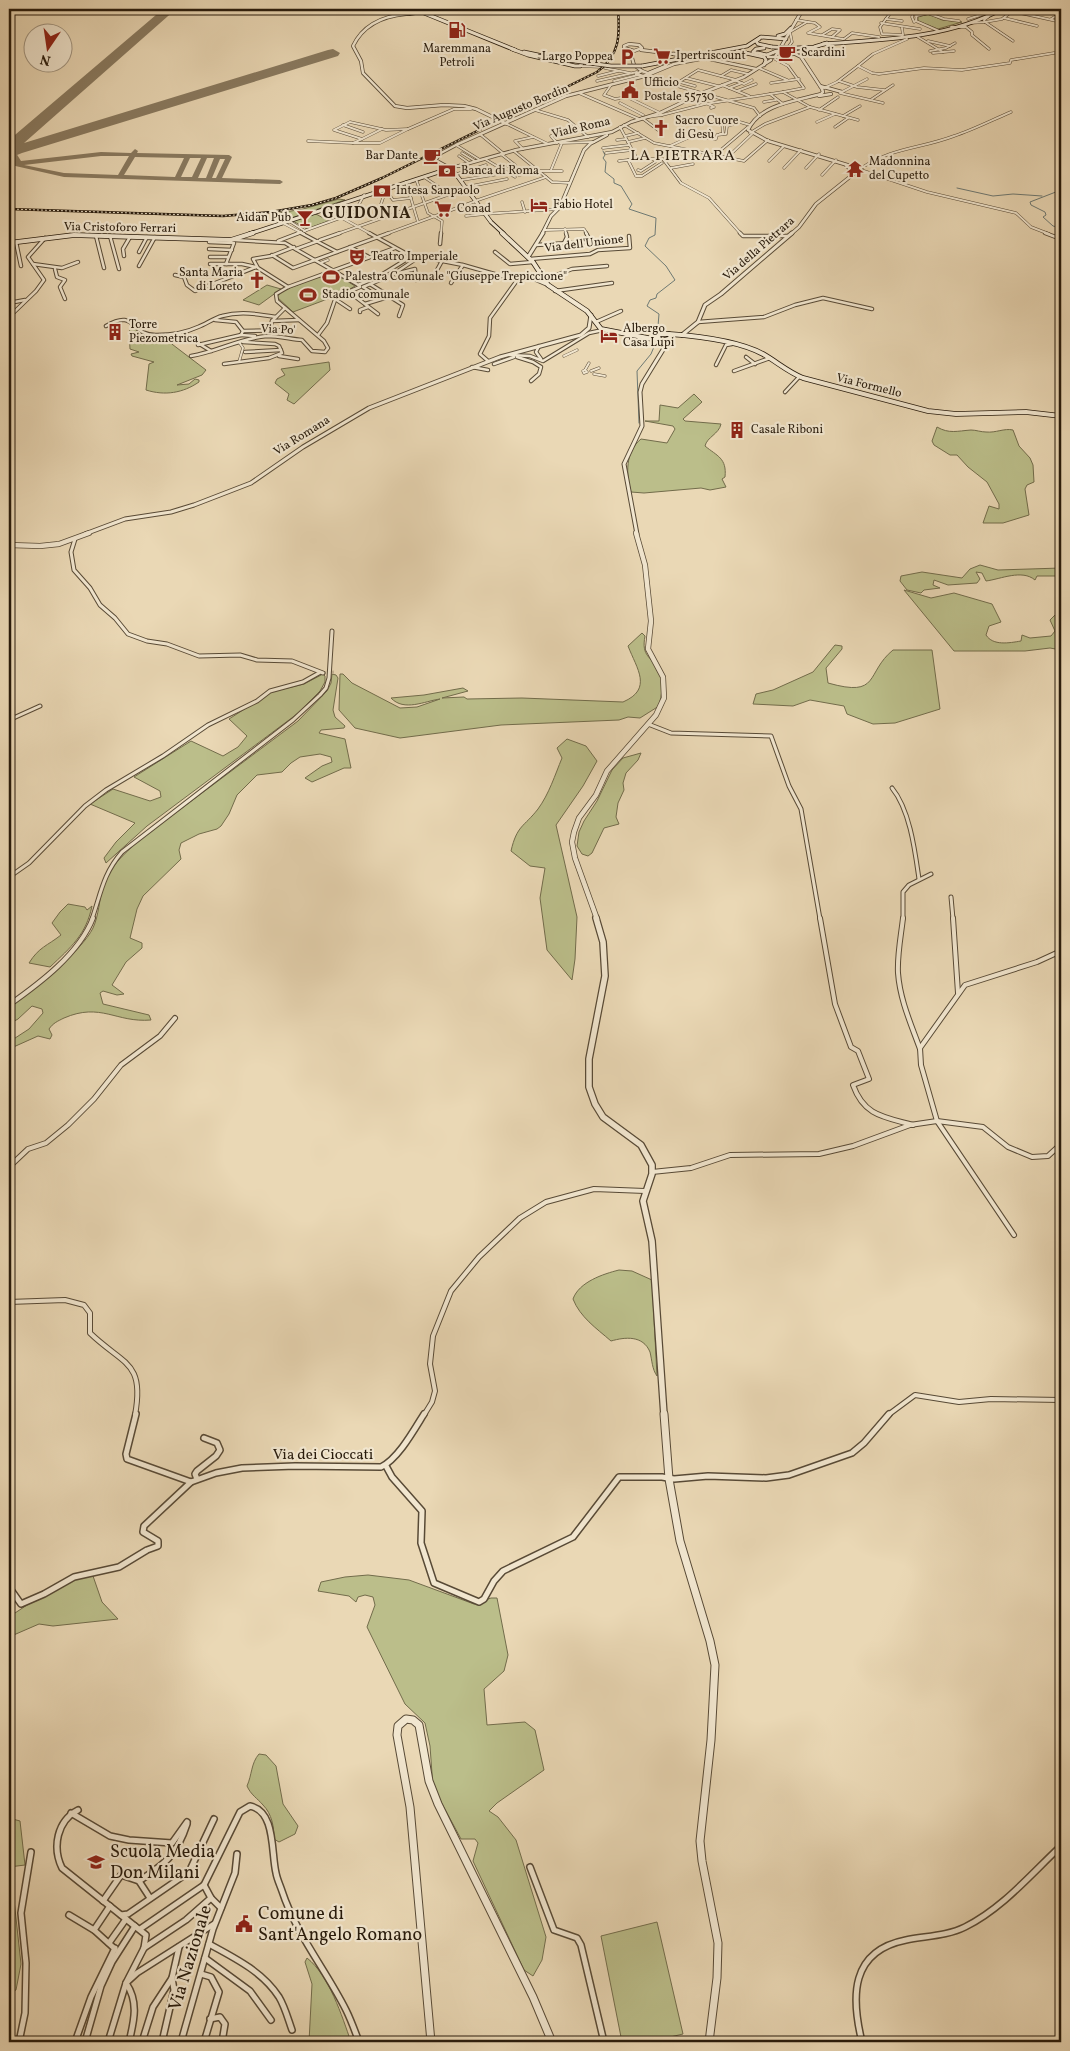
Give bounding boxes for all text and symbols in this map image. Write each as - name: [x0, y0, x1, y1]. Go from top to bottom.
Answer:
- fuel station icon: Maremmana Petroli: [447, 20, 467, 40]
- north arrow: [22, 22, 72, 72]
- place label: Maremmana Petroli: [423, 41, 491, 71]
- cafe icon: Scardini: [777, 43, 797, 63]
- place label: Scardini: [801, 45, 846, 61]
- supermarket icon: Ipertriscount: [652, 46, 672, 66]
- parking icon: Largo Poppea: [617, 47, 637, 67]
- place label: Ipertriscount: [676, 48, 746, 64]
- text: N: [38, 49, 53, 70]
- place label: Largo Poppea: [542, 49, 613, 65]
- place label: Ufficio Postale 55730: [644, 75, 714, 105]
- public building icon: Ufficio Postale 55730: [620, 80, 640, 100]
- street label: Via Augusto Bordin: [471, 81, 571, 135]
- street label: Viale Roma: [550, 113, 612, 143]
- place label: Sacro Cuore di Gesù: [675, 113, 739, 143]
- church icon: Sacro Cuore di Gesù: [651, 118, 671, 138]
- cafe icon: Bar Dante: [422, 146, 442, 166]
- district label: LA PIETRARA: [630, 146, 736, 167]
- place label: Bar Dante: [365, 148, 418, 164]
- place label: Madonnina del Cupetto: [869, 154, 930, 184]
- temple icon: Madonnina del Cupetto: [845, 159, 865, 179]
- bank icon: Banca di Roma: [437, 161, 457, 181]
- place label: Banca di Roma: [461, 163, 539, 179]
- bank icon: Intesa Sanpaolo: [372, 181, 392, 201]
- place label: Intesa Sanpaolo: [396, 183, 480, 199]
- hotel icon: Fabio Hotel: [529, 195, 549, 215]
- place label: Fabio Hotel: [553, 197, 613, 213]
- supermarket icon: Conad: [433, 199, 453, 219]
- place label: Conad: [457, 201, 491, 217]
- district label: GUIDONIA: [322, 203, 412, 225]
- bar icon: Aidan Pub: [295, 208, 315, 228]
- place label: Aidan Pub: [236, 210, 291, 226]
- street label: Via della Pietrara: [720, 213, 798, 285]
- street label: Via Cristoforo Ferrari: [64, 219, 177, 237]
- street label: Via dell'Unione: [543, 231, 625, 257]
- theatre icon: Teatro Imperiale: [347, 247, 367, 267]
- place label: Teatro Imperiale: [371, 249, 458, 265]
- place label: Santa Maria di Loreto: [179, 265, 243, 295]
- sports icon: Palestra Comunale "Giuseppe Trepiccione": [321, 267, 341, 287]
- place label: Palestra Comunale "Giuseppe Trepiccione": [345, 269, 567, 285]
- church icon: Santa Maria di Loreto: [247, 270, 267, 290]
- sports icon: Stadio comunale: [298, 285, 318, 305]
- place label: Stadio comunale: [322, 287, 410, 303]
- place label: Torre Piezometrica: [129, 317, 198, 347]
- street label: Via Po': [260, 321, 296, 339]
- place label: Albergo Casa Lupi: [623, 321, 675, 351]
- building icon: Torre Piezometrica: [105, 322, 125, 342]
- hotel icon: Albergo Casa Lupi: [599, 326, 619, 346]
- street label: Via Formello: [835, 370, 903, 402]
- street label: Via Romana: [271, 412, 333, 460]
- building icon: Casale Riboni: [727, 420, 747, 440]
- place label: Casale Riboni: [751, 422, 824, 438]
- street label: Via dei Cioccati: [273, 1445, 373, 1466]
- place label: Scuola Media Don Milani: [110, 1840, 215, 1886]
- school or university icon: Scuola Media Don Milani: [86, 1852, 106, 1872]
- street label: Via Nazionale: [163, 1902, 219, 2014]
- place label: Comune di Sant'Angelo Romano: [258, 1902, 422, 1948]
- public building icon: Comune di Sant'Angelo Romano: [234, 1914, 254, 1934]

